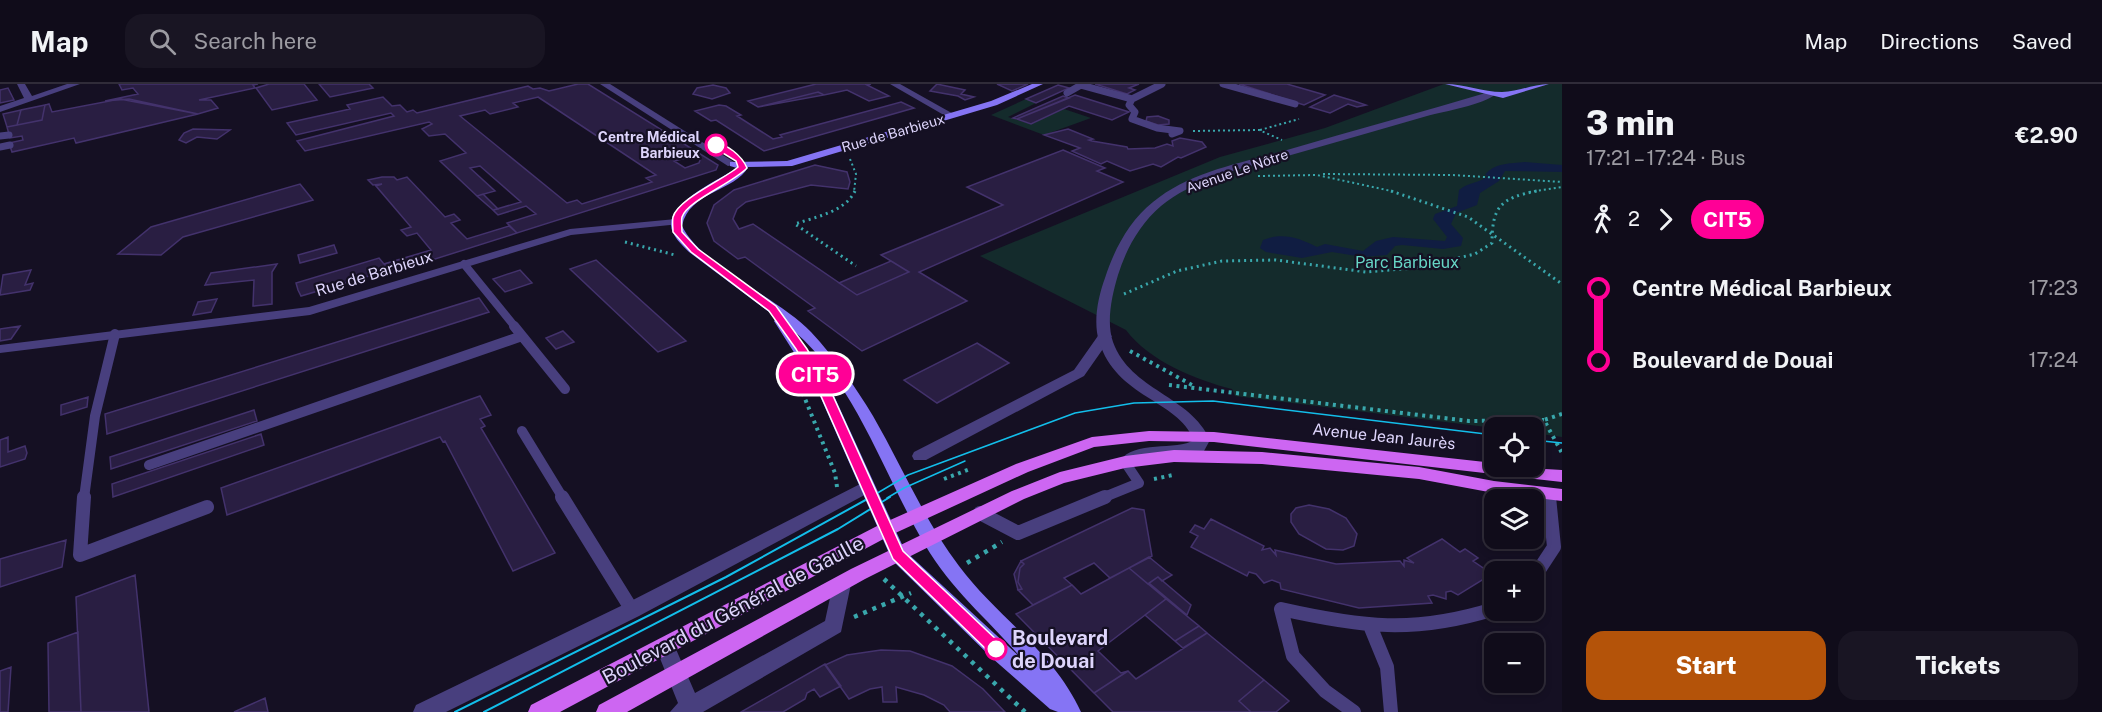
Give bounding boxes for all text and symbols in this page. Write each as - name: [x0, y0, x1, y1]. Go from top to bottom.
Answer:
- search box: [125, 14, 545, 68]
- text: Map: [30, 25, 89, 58]
- icon: search: [146, 25, 179, 58]
- text: Search here: [194, 28, 317, 54]
- text: Map: [1805, 29, 1847, 54]
- text: Directions: [1880, 29, 1979, 54]
- text: Saved: [2012, 29, 2072, 54]
- text: 3 min: [1586, 104, 1675, 142]
- street label: Rue de Barbieux: [840, 111, 946, 155]
- text: €2.90: [2015, 122, 2078, 148]
- place label: Centre Médical Barbieux: [598, 129, 700, 161]
- marker: Centre Médical Barbieux: [705, 134, 727, 156]
- street label: Avenue Le Nôtre: [1184, 146, 1290, 196]
- text: 17:21 – 17:24 · Bus: [1586, 146, 1745, 170]
- icon: walk: [1586, 203, 1619, 236]
- icon: forward: [1649, 203, 1682, 236]
- text: 2: [1628, 207, 1640, 231]
- text: CIT5: [1703, 207, 1752, 232]
- street label: Rue de Barbieux: [313, 247, 435, 300]
- park label: Parc Barbieux: [1355, 253, 1459, 272]
- text: Centre Médical Barbieux: [1632, 275, 1892, 301]
- text: 17:23: [2028, 276, 2078, 300]
- text: Boulevard de Douai: [1632, 347, 1833, 373]
- text: 17:24: [2028, 348, 2078, 372]
- line badge: CIT5: [773, 354, 857, 394]
- text: CIT5: [791, 362, 839, 387]
- map controls: [1484, 417, 1544, 693]
- button: locate: [1484, 417, 1544, 477]
- street label: Avenue Jean Jaurès: [1312, 420, 1456, 453]
- button: layers: [1484, 489, 1544, 549]
- street label: Boulevard du Général de Gaulle: [598, 531, 868, 689]
- button: +: [1484, 561, 1544, 621]
- place label: Boulevard de Douai: [1012, 626, 1108, 673]
- button: Start: [1586, 631, 1826, 700]
- button: Tickets: [1838, 631, 2078, 700]
- button: −: [1484, 633, 1544, 693]
- marker: Boulevard de Douai: [985, 638, 1007, 660]

